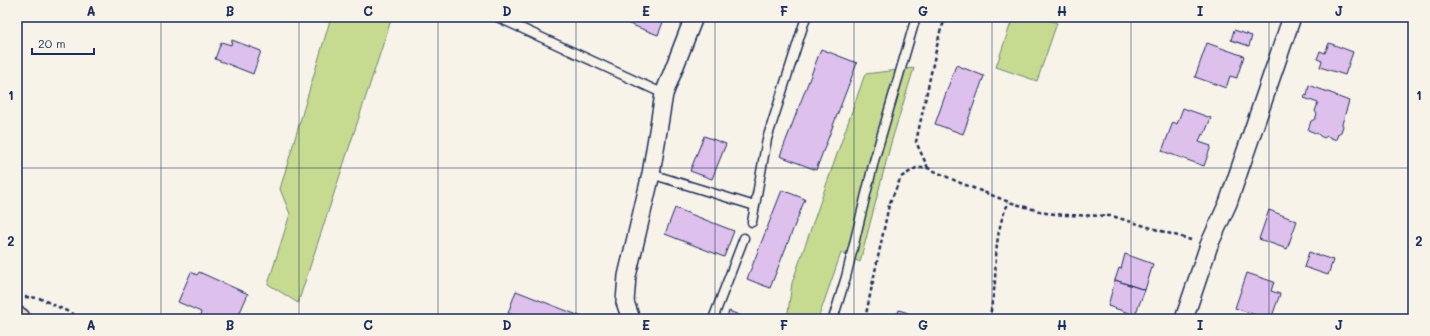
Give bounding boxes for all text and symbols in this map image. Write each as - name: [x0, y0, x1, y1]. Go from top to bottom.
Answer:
- text: A: [86, 2, 96, 19]
- text: B: [226, 2, 235, 19]
- text: C: [363, 2, 373, 19]
- text: D: [502, 2, 512, 19]
- text: E: [642, 2, 650, 19]
- text: F: [780, 2, 788, 19]
- text: G: [918, 2, 928, 19]
- text: H: [1057, 2, 1067, 19]
- text: I: [1197, 2, 1204, 19]
- text: J: [1335, 2, 1343, 19]
- scale bar: [32, 30, 94, 56]
- text: 20 m: [38, 35, 66, 51]
- text: 1: [8, 86, 14, 103]
- text: 1: [1416, 86, 1422, 103]
- text: 2: [7, 232, 15, 249]
- text: 2: [1415, 232, 1423, 249]
- text: A: [86, 316, 96, 333]
- text: B: [226, 316, 235, 333]
- text: C: [363, 316, 373, 333]
- text: D: [502, 316, 512, 333]
- text: E: [642, 316, 650, 333]
- text: F: [780, 316, 788, 333]
- text: G: [918, 316, 928, 333]
- text: H: [1057, 316, 1067, 333]
- text: I: [1197, 316, 1204, 333]
- text: J: [1335, 316, 1343, 333]

